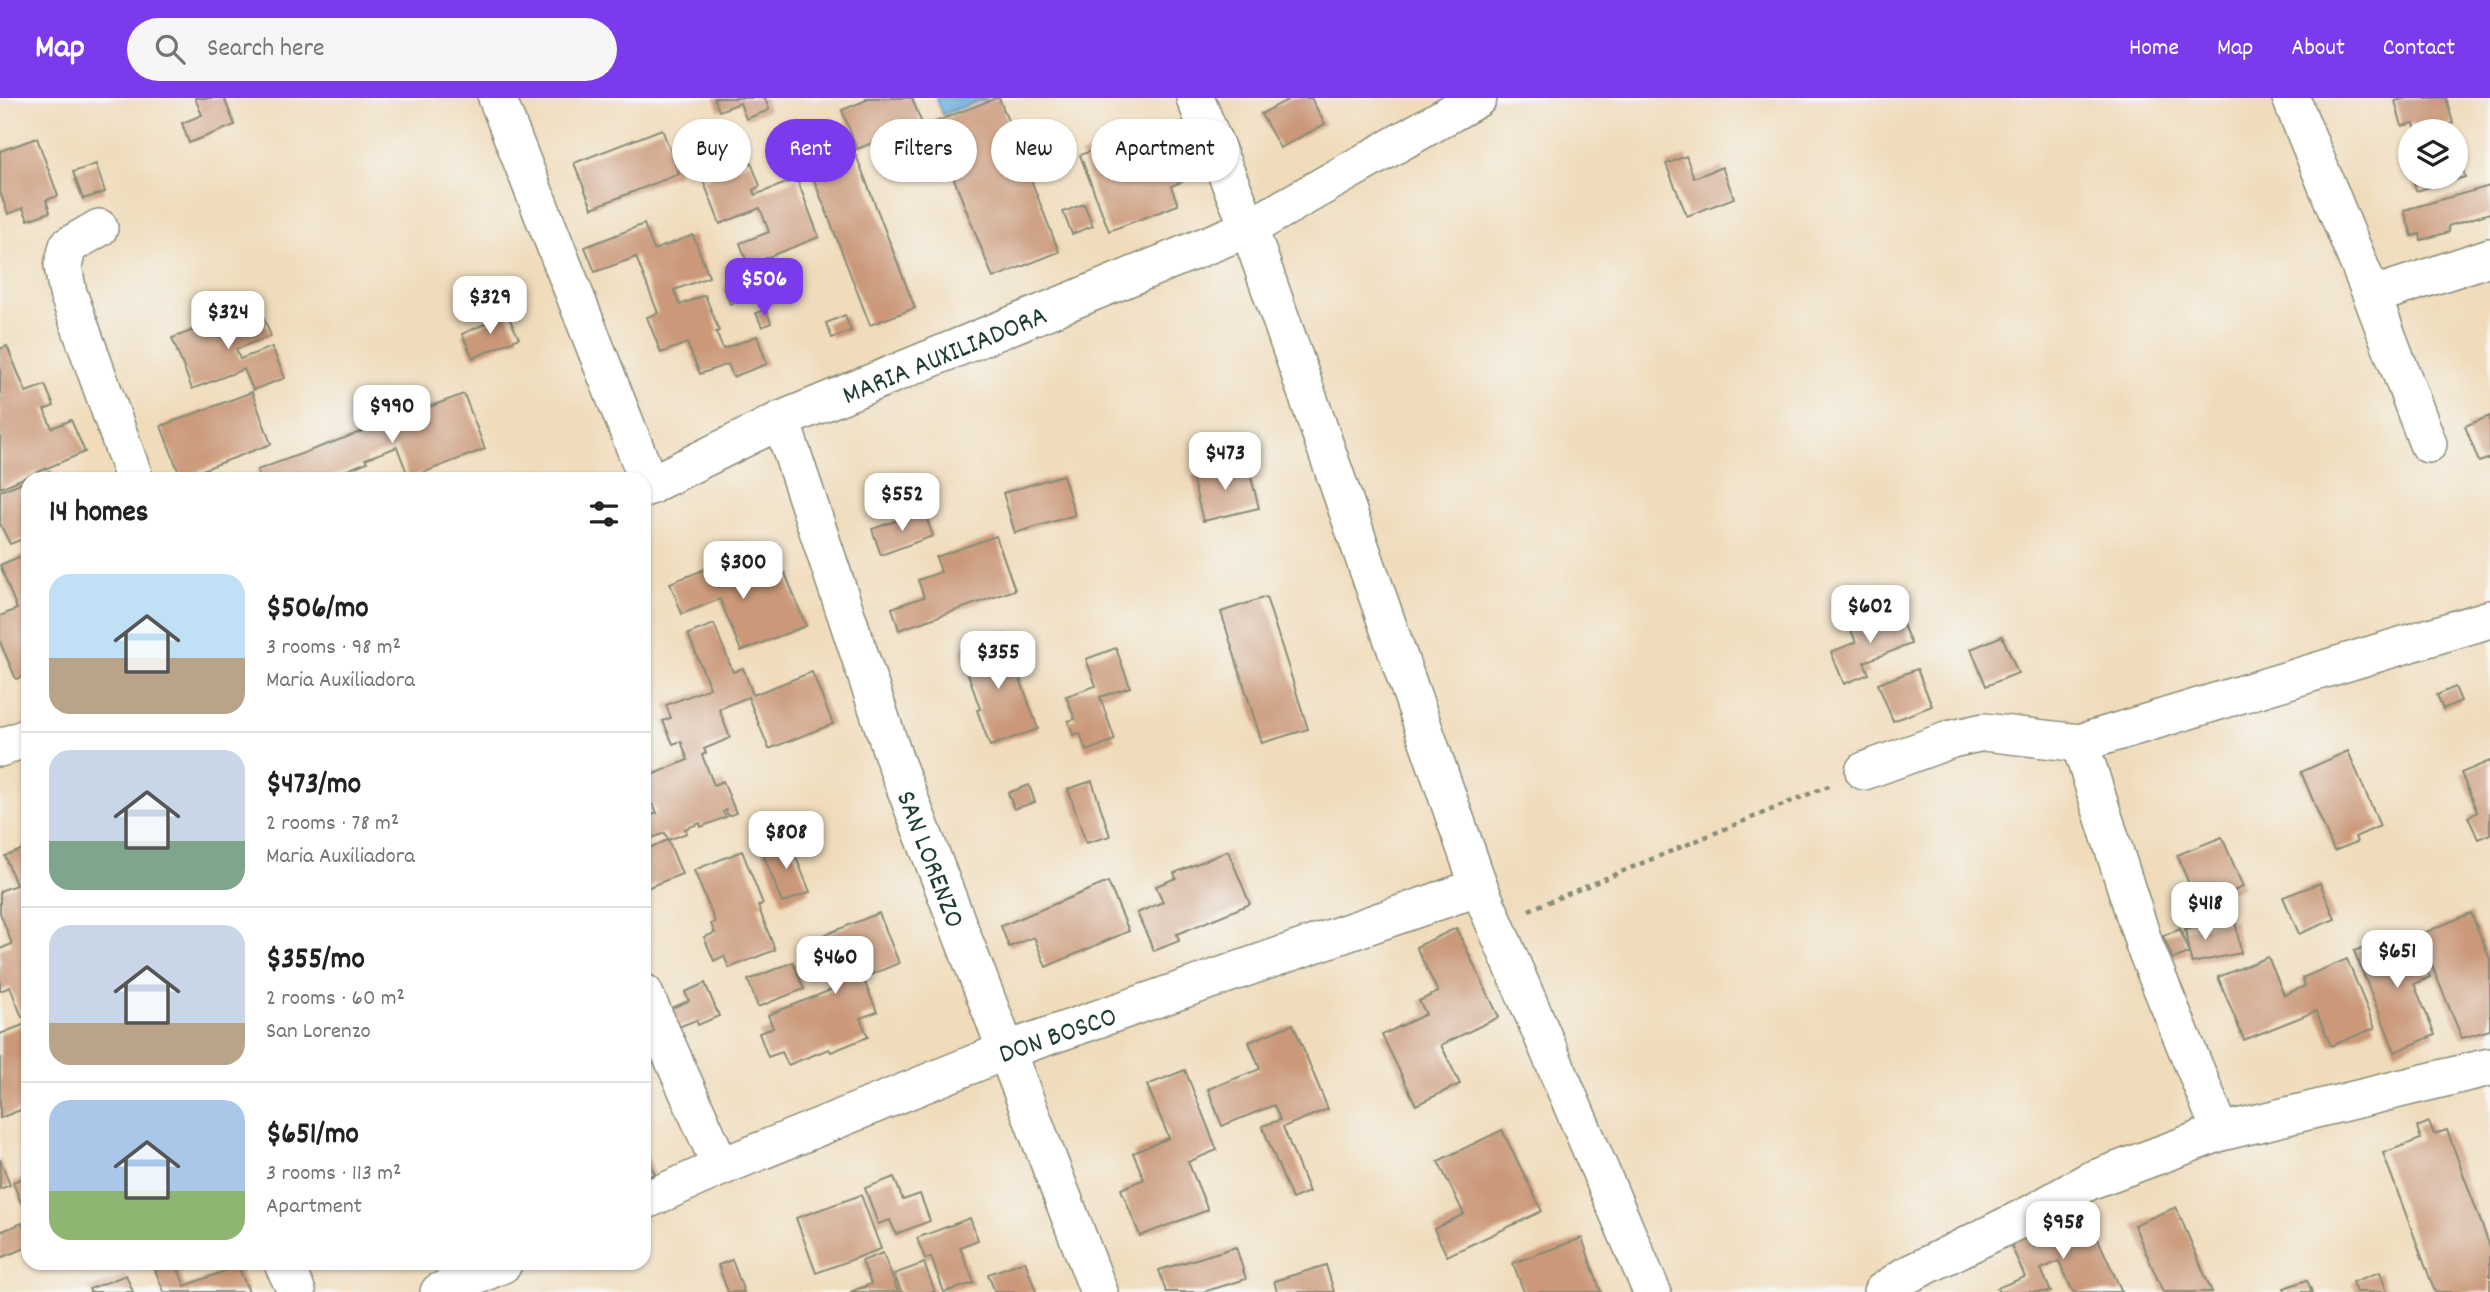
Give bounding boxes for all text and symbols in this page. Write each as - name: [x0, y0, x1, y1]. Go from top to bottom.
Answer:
- search box: [127, 18, 617, 81]
- text: Map: [35, 26, 85, 73]
- icon: search: [151, 30, 189, 68]
- text: Search here: [207, 31, 325, 68]
- text: Home: [2129, 32, 2179, 66]
- text: Map: [2217, 32, 2253, 66]
- text: About: [2291, 32, 2345, 66]
- text: Contact: [2383, 32, 2455, 66]
- chip: Buy: [672, 119, 751, 182]
- chip: Rent: [765, 119, 856, 182]
- chip: Filters: [870, 119, 977, 182]
- chip: New: [991, 119, 1077, 182]
- chip: Apartment: [1091, 119, 1239, 182]
- map controls: [2398, 119, 2468, 189]
- button: layers: [2398, 119, 2468, 189]
- pin: $506: [723, 258, 805, 318]
- text: $506: [741, 264, 787, 297]
- pin: $329: [449, 276, 531, 336]
- text: $329: [469, 282, 511, 315]
- pin: $324: [187, 292, 269, 351]
- text: $324: [207, 297, 249, 330]
- street label: MARIA AUXILIADORA: [837, 298, 1054, 418]
- pin: $990: [351, 386, 433, 445]
- text: $990: [369, 391, 415, 424]
- pin: $473: [1184, 432, 1266, 492]
- text: $473: [1205, 438, 1245, 471]
- pin: $552: [861, 474, 943, 533]
- text: $552: [880, 479, 924, 512]
- text: 14 homes: [49, 493, 148, 536]
- icon: filters: [585, 495, 623, 533]
- pin: $300: [702, 542, 784, 601]
- text: $300: [720, 547, 766, 580]
- pin: $602: [1829, 586, 1911, 645]
- text: $506/mo: [266, 589, 369, 632]
- text: $602: [1847, 591, 1893, 624]
- icon: home: [105, 602, 189, 686]
- text: 3 rooms · 98 m²: [266, 632, 401, 665]
- pin: $355: [957, 632, 1039, 691]
- text: $355: [976, 637, 1020, 670]
- text: Maria Auxiliadora: [266, 665, 415, 698]
- text: $473/mo: [266, 765, 361, 808]
- icon: home: [105, 778, 189, 862]
- street label: SAN LORENZO: [883, 786, 972, 935]
- text: 2 rooms · 78 m²: [266, 808, 399, 841]
- pin: $808: [745, 812, 827, 871]
- text: $808: [765, 817, 807, 850]
- text: Maria Auxiliadora: [266, 841, 415, 874]
- pin: $418: [2164, 882, 2246, 942]
- text: $418: [2187, 888, 2223, 921]
- pin: $651: [2356, 930, 2438, 990]
- pin: $460: [794, 936, 876, 996]
- text: $651: [2378, 936, 2416, 969]
- text: $355/mo: [266, 940, 365, 983]
- text: $460: [812, 942, 858, 975]
- icon: home: [105, 953, 189, 1037]
- text: 2 rooms · 60 m²: [266, 983, 405, 1016]
- street label: DON BOSCO: [994, 999, 1123, 1077]
- text: San Lorenzo: [266, 1016, 371, 1049]
- text: $651/mo: [266, 1115, 359, 1158]
- icon: home: [105, 1128, 189, 1212]
- text: 3 rooms · 113 m²: [266, 1158, 402, 1191]
- text: Apartment: [266, 1191, 362, 1224]
- pin: $958: [2022, 1202, 2104, 1261]
- text: $958: [2042, 1207, 2084, 1240]

